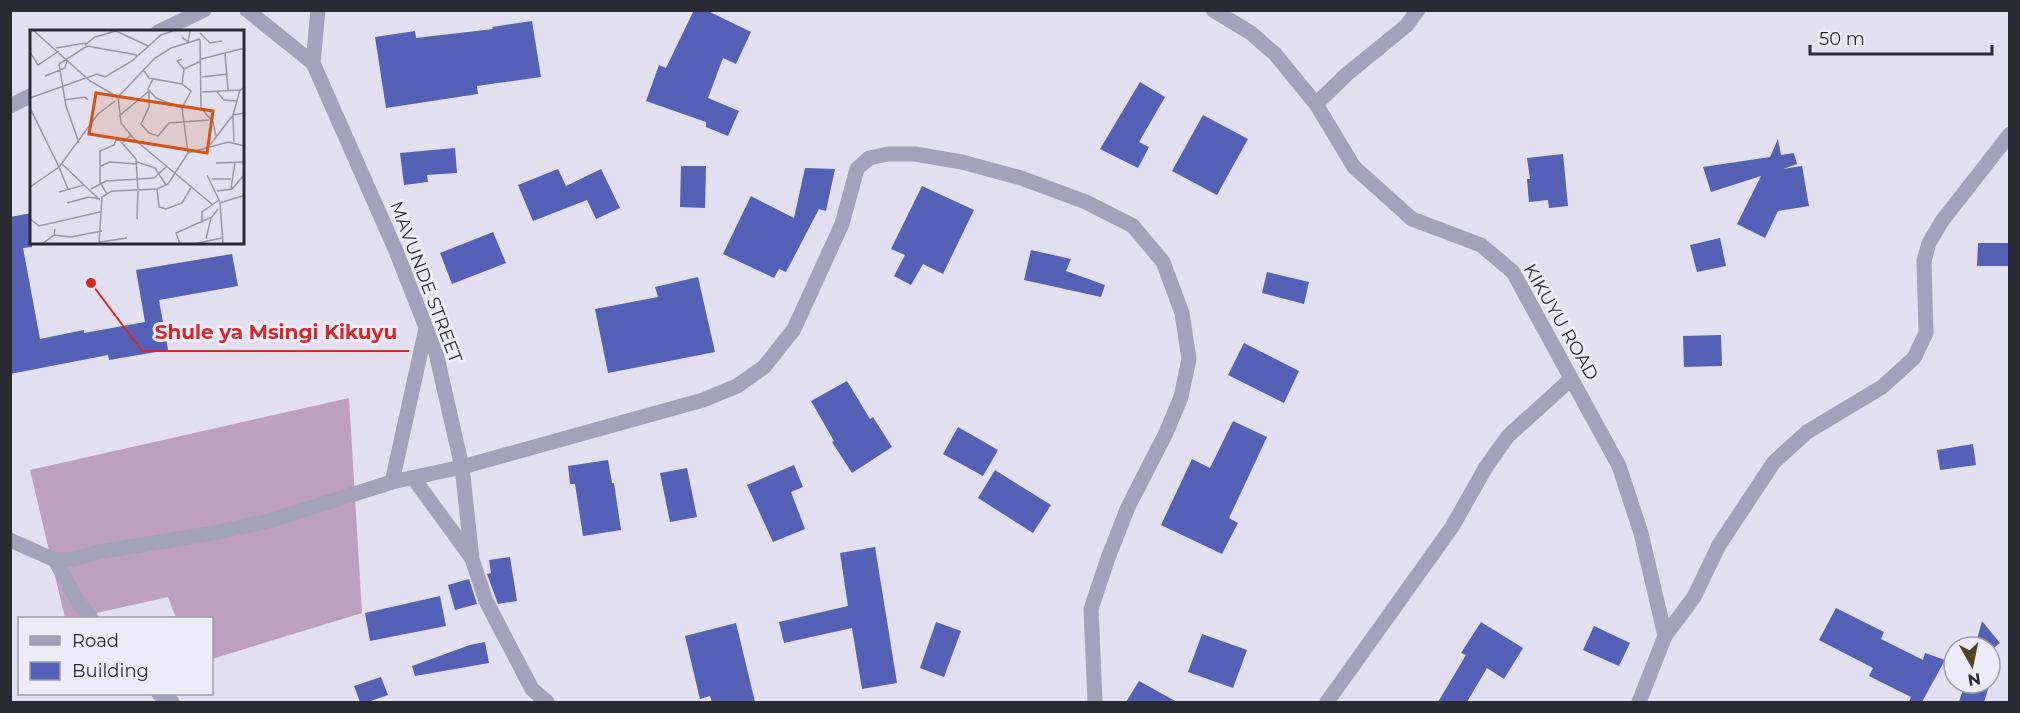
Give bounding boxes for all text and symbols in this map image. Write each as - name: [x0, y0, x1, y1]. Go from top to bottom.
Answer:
- scale bar: [1810, 18, 1992, 56]
- text: 50 m: [1819, 28, 1865, 50]
- inset map: [30, 30, 244, 244]
- street label: MAVUNDE STREET: [385, 198, 467, 366]
- street label: KIKUYU ROAD: [1519, 260, 1603, 384]
- callout: Shule ya Msingi Kikuyu: [142, 313, 409, 351]
- text: Shule ya Msingi Kikuyu: [155, 320, 397, 344]
- legend: [18, 617, 213, 695]
- text: Road: [72, 630, 119, 652]
- north arrow: [1942, 635, 2002, 695]
- text: Building: [72, 660, 149, 682]
- text: N: [1966, 669, 1982, 690]

